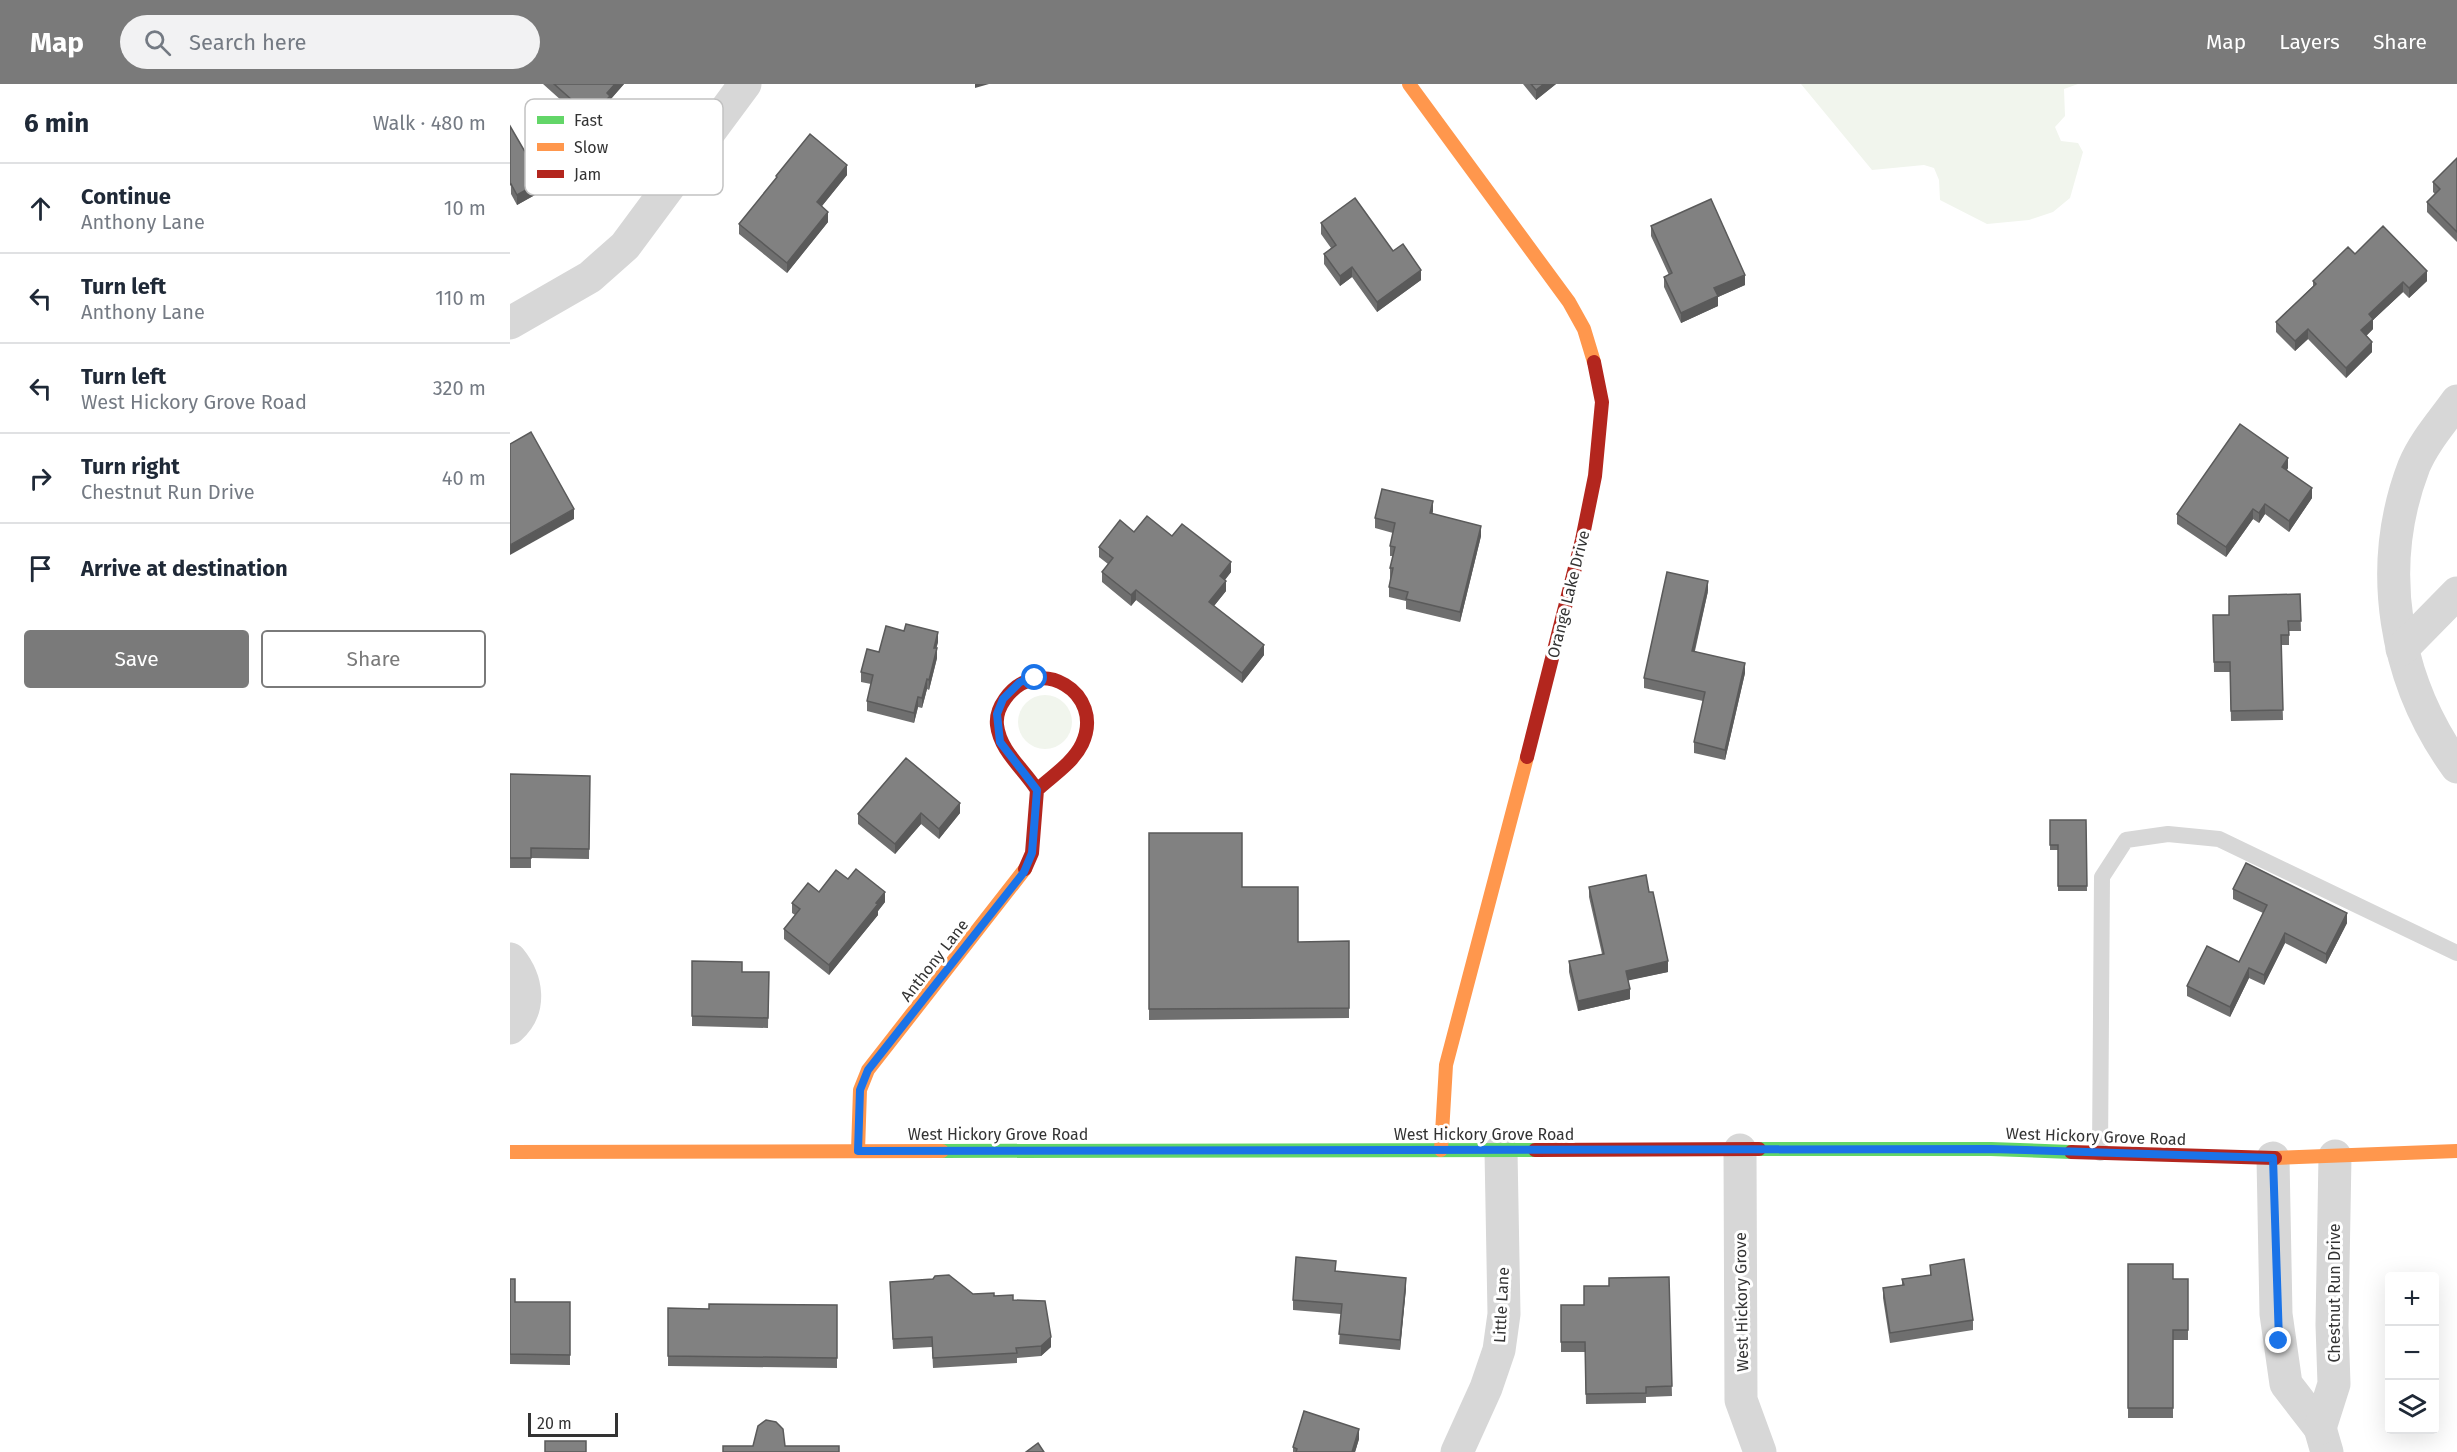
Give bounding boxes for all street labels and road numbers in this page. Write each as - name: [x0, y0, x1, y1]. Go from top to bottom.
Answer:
- street label: Orange Lake Drive: [1543, 528, 1594, 660]
- street label: Anthony Lane: [896, 915, 972, 1005]
- street label: West Hickory Grove Road: [2005, 1124, 2187, 1149]
- street label: West Hickory Grove Road: [908, 1125, 1088, 1144]
- street label: West Hickory Grove Road: [1394, 1125, 1574, 1144]
- street label: Chestnut Run Drive: [2325, 1224, 2344, 1362]
- street label: West Hickory Grove: [1731, 1232, 1752, 1372]
- street label: Little Lane: [1490, 1267, 1513, 1344]

